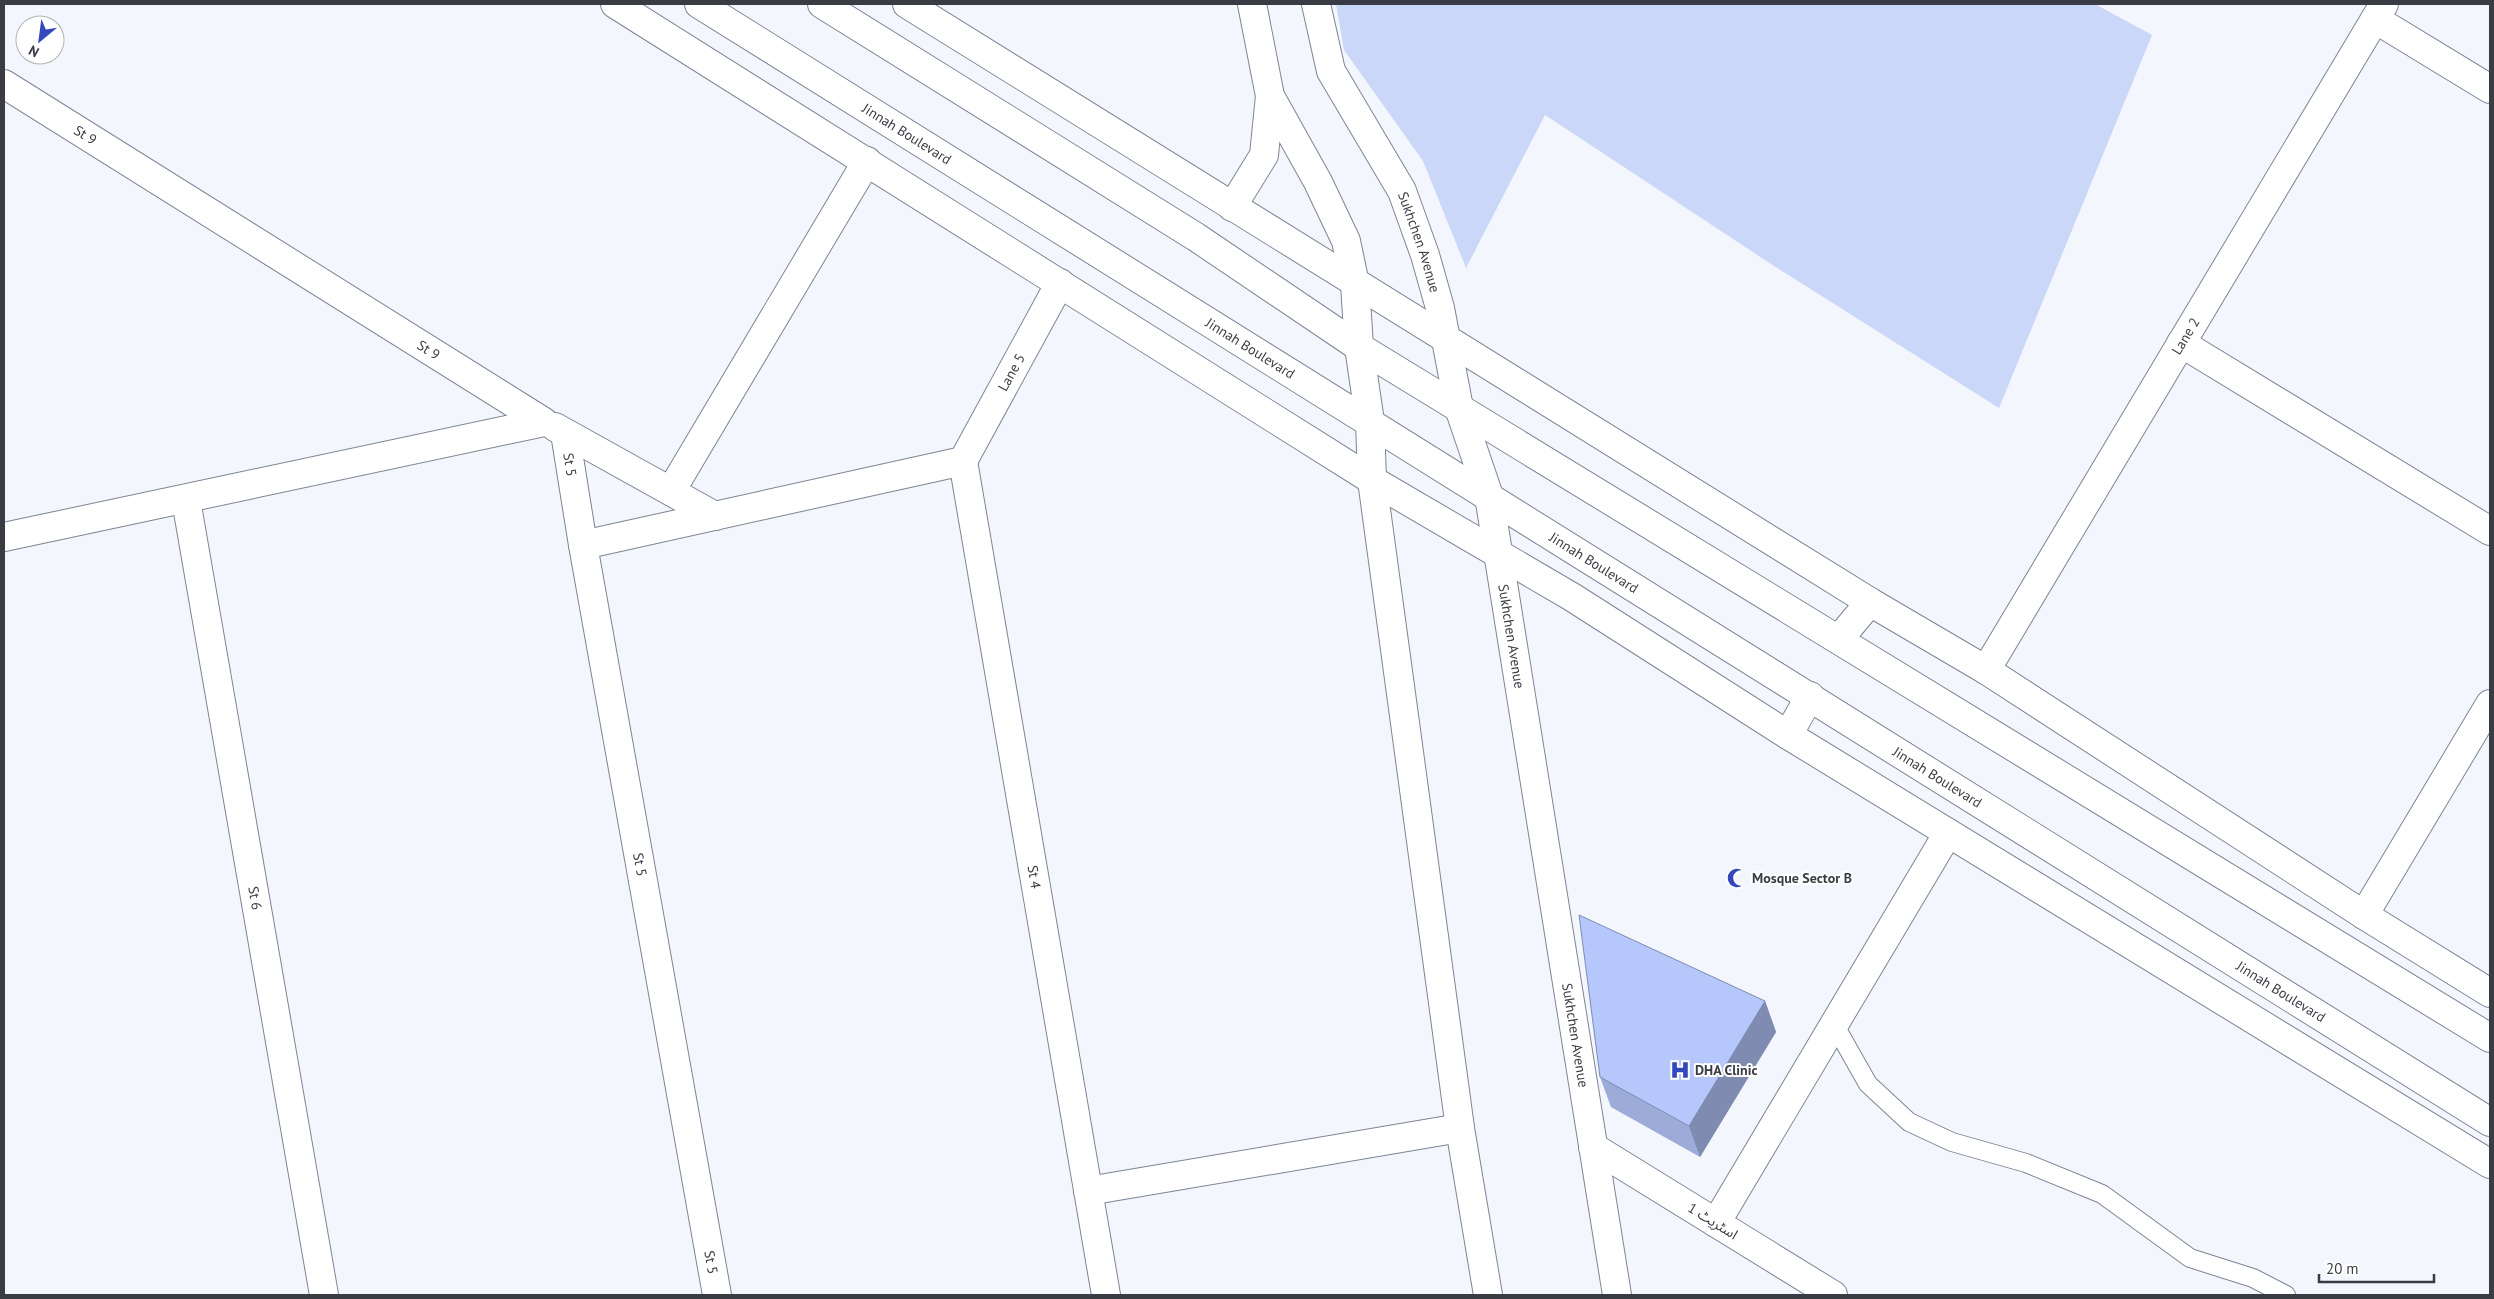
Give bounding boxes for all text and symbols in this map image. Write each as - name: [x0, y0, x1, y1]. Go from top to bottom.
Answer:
- north arrow: [15, 15, 65, 65]
- text: N: [25, 41, 42, 61]
- street label: Jinnah Boulevard: [858, 99, 955, 168]
- street label: St 9: [71, 121, 100, 149]
- street label: Sukhchen Avenue: [1394, 189, 1444, 295]
- street label: Jinnah Boulevard: [1202, 313, 1298, 383]
- street label: Lane 2: [2168, 314, 2204, 358]
- street label: St 9: [414, 336, 443, 364]
- street label: Lane 5: [994, 350, 1029, 394]
- street label: St 5: [559, 452, 581, 478]
- street label: Jinnah Boulevard: [1545, 528, 1642, 597]
- street label: Sukhchen Avenue: [1494, 583, 1529, 690]
- street label: Jinnah Boulevard: [1889, 742, 1985, 812]
- street label: St 5: [629, 851, 651, 878]
- street label: St 4: [1023, 864, 1045, 890]
- mosque icon: Mosque Sector B: [1726, 867, 1748, 889]
- place label: Mosque Sector B: [1752, 869, 1852, 887]
- street label: St 6: [244, 885, 266, 911]
- street label: Jinnah Boulevard: [2232, 956, 2329, 1026]
- street label: Sukhchen Avenue: [1558, 982, 1593, 1089]
- hospital icon: DHA Clinic: [1669, 1059, 1691, 1081]
- place label: DHA Clinic: [1695, 1061, 1758, 1079]
- street label: اسٹریٹ 1: [1685, 1199, 1741, 1243]
- street label: St 5: [700, 1249, 722, 1275]
- scale bar: [2319, 1252, 2434, 1284]
- text: 20 m: [2326, 1259, 2359, 1278]

